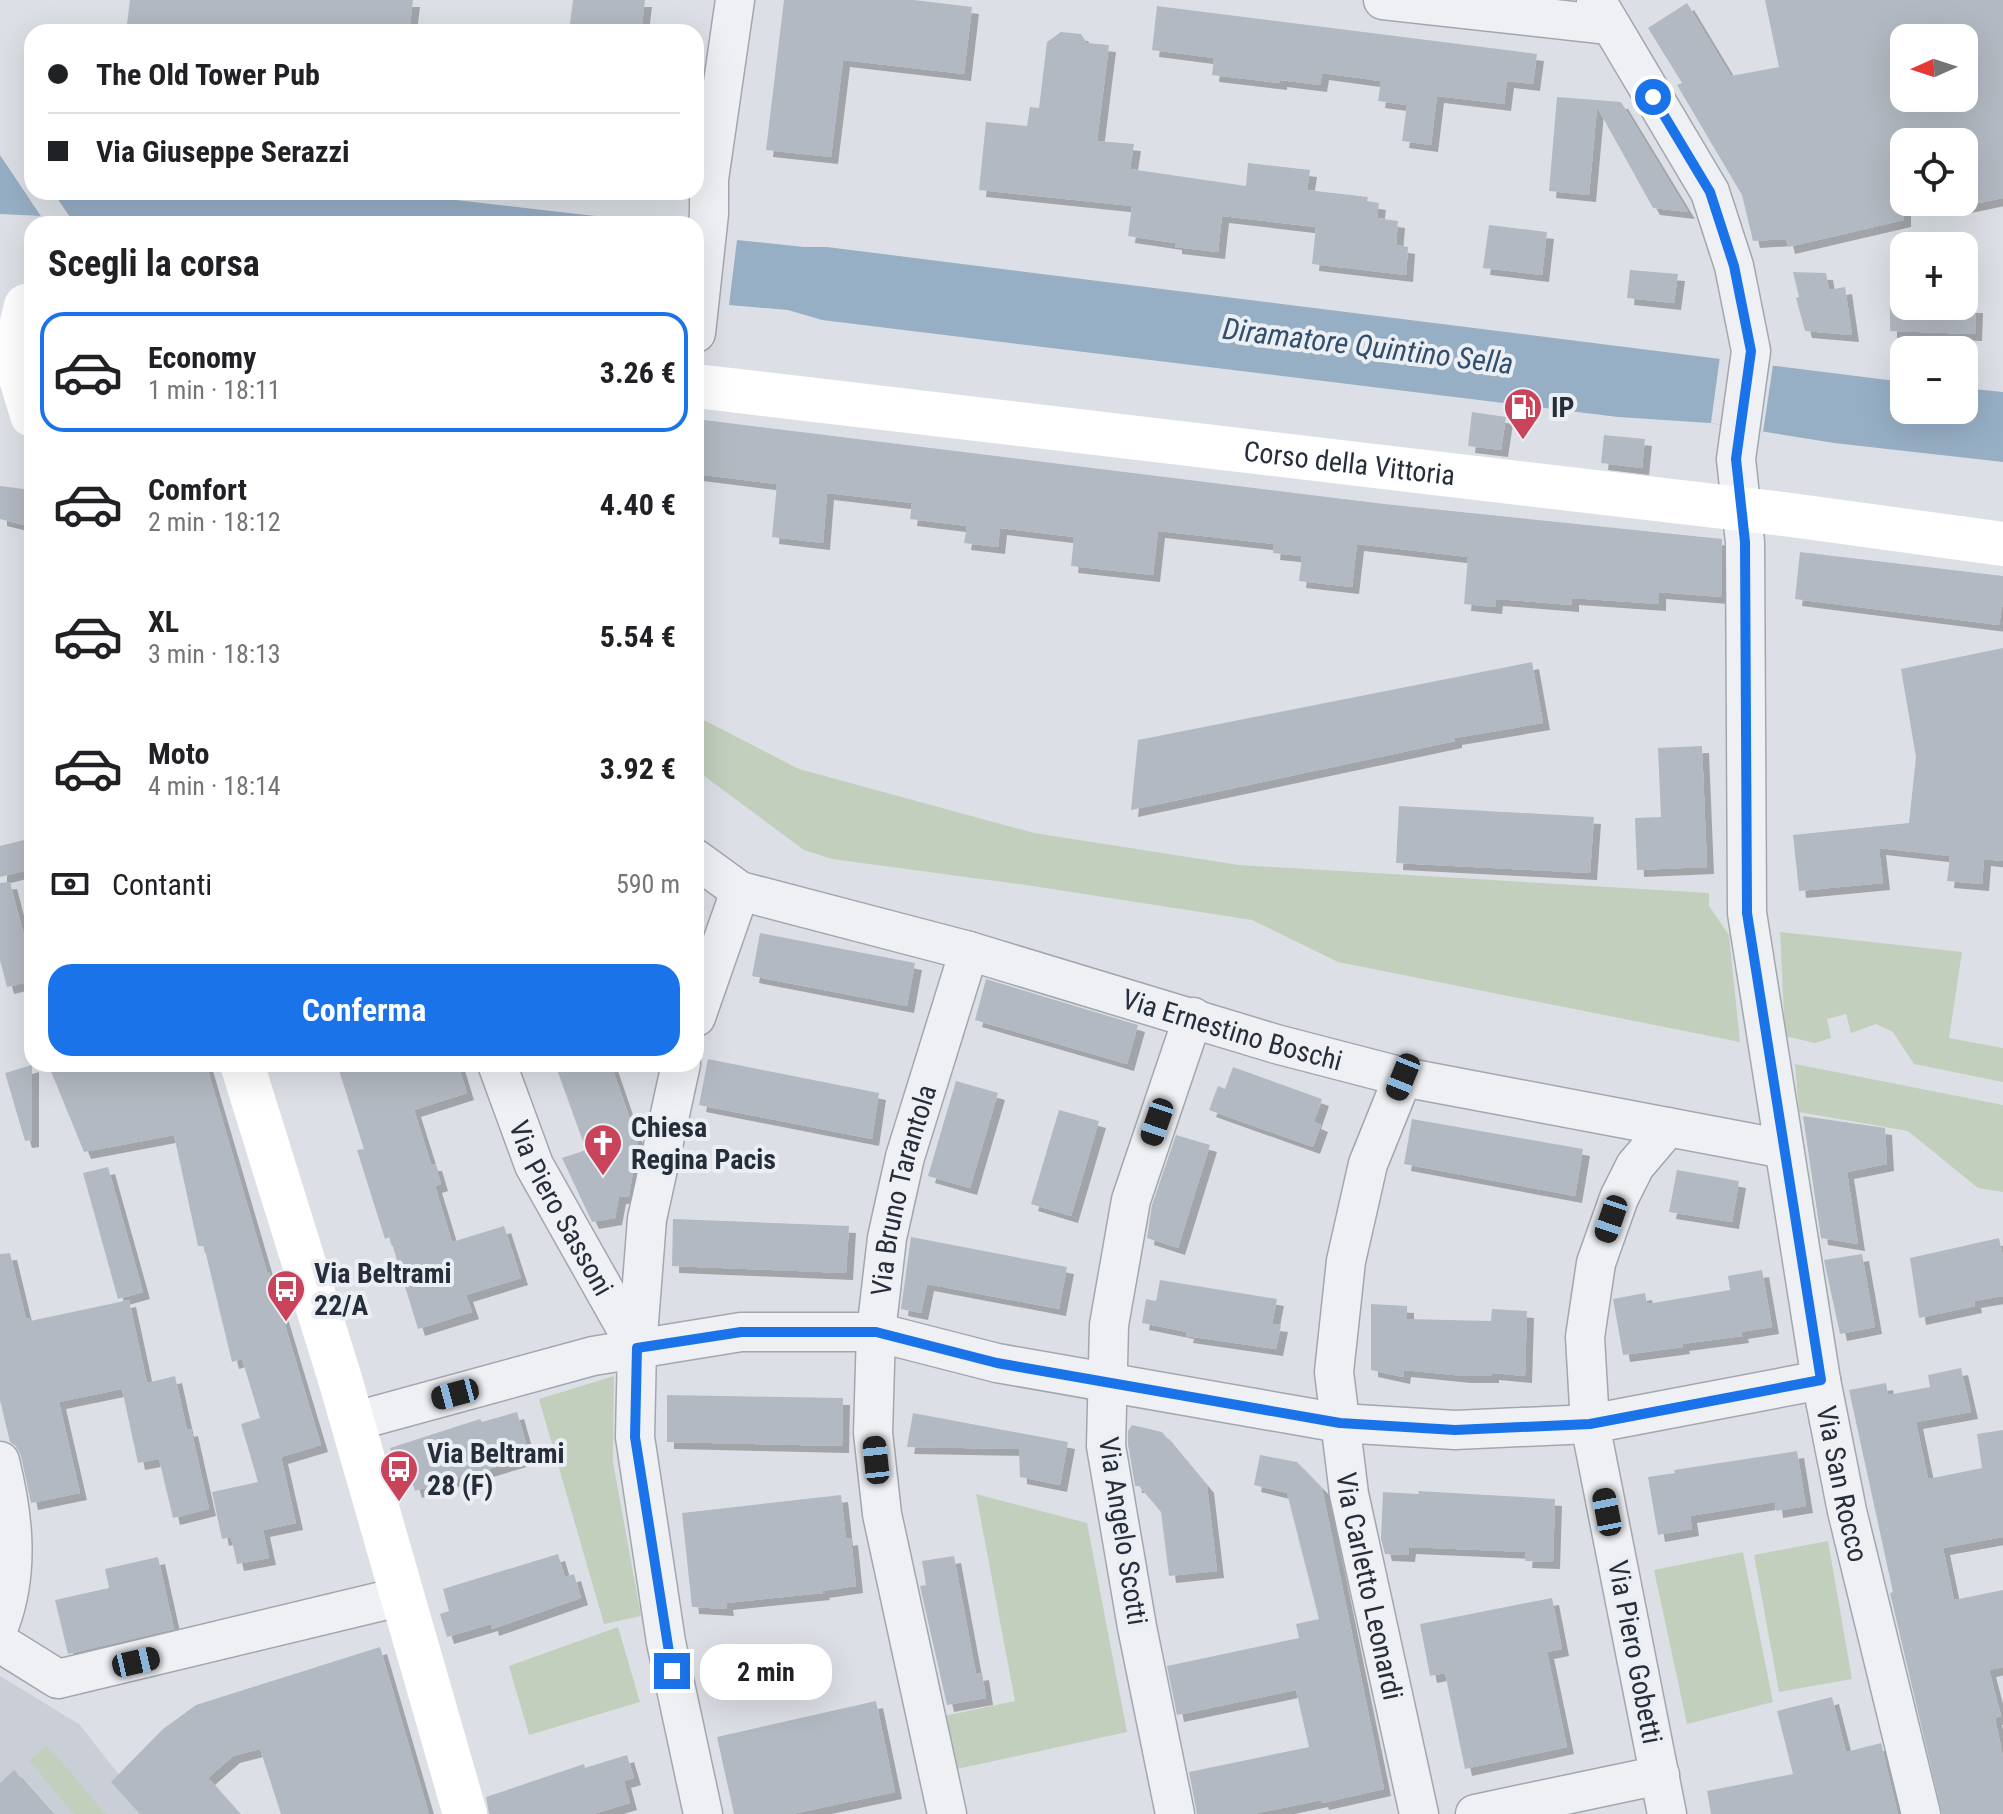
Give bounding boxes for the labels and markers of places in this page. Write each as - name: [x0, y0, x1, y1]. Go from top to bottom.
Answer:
- fuel station icon: IP: [1502, 386, 1544, 441]
- place label: IP: [1551, 391, 1574, 424]
- place label: Chiesa Regina Pacis: [631, 1111, 776, 1176]
- church icon: Chiesa Regina Pacis: [582, 1122, 624, 1177]
- place label: Via Beltrami 22/A: [314, 1257, 452, 1322]
- bus stop icon: Via Beltrami 22/A: [265, 1268, 307, 1323]
- place label: Via Beltrami 28 (F): [427, 1437, 565, 1502]
- bus stop icon: Via Beltrami 28 (F): [378, 1448, 420, 1503]

